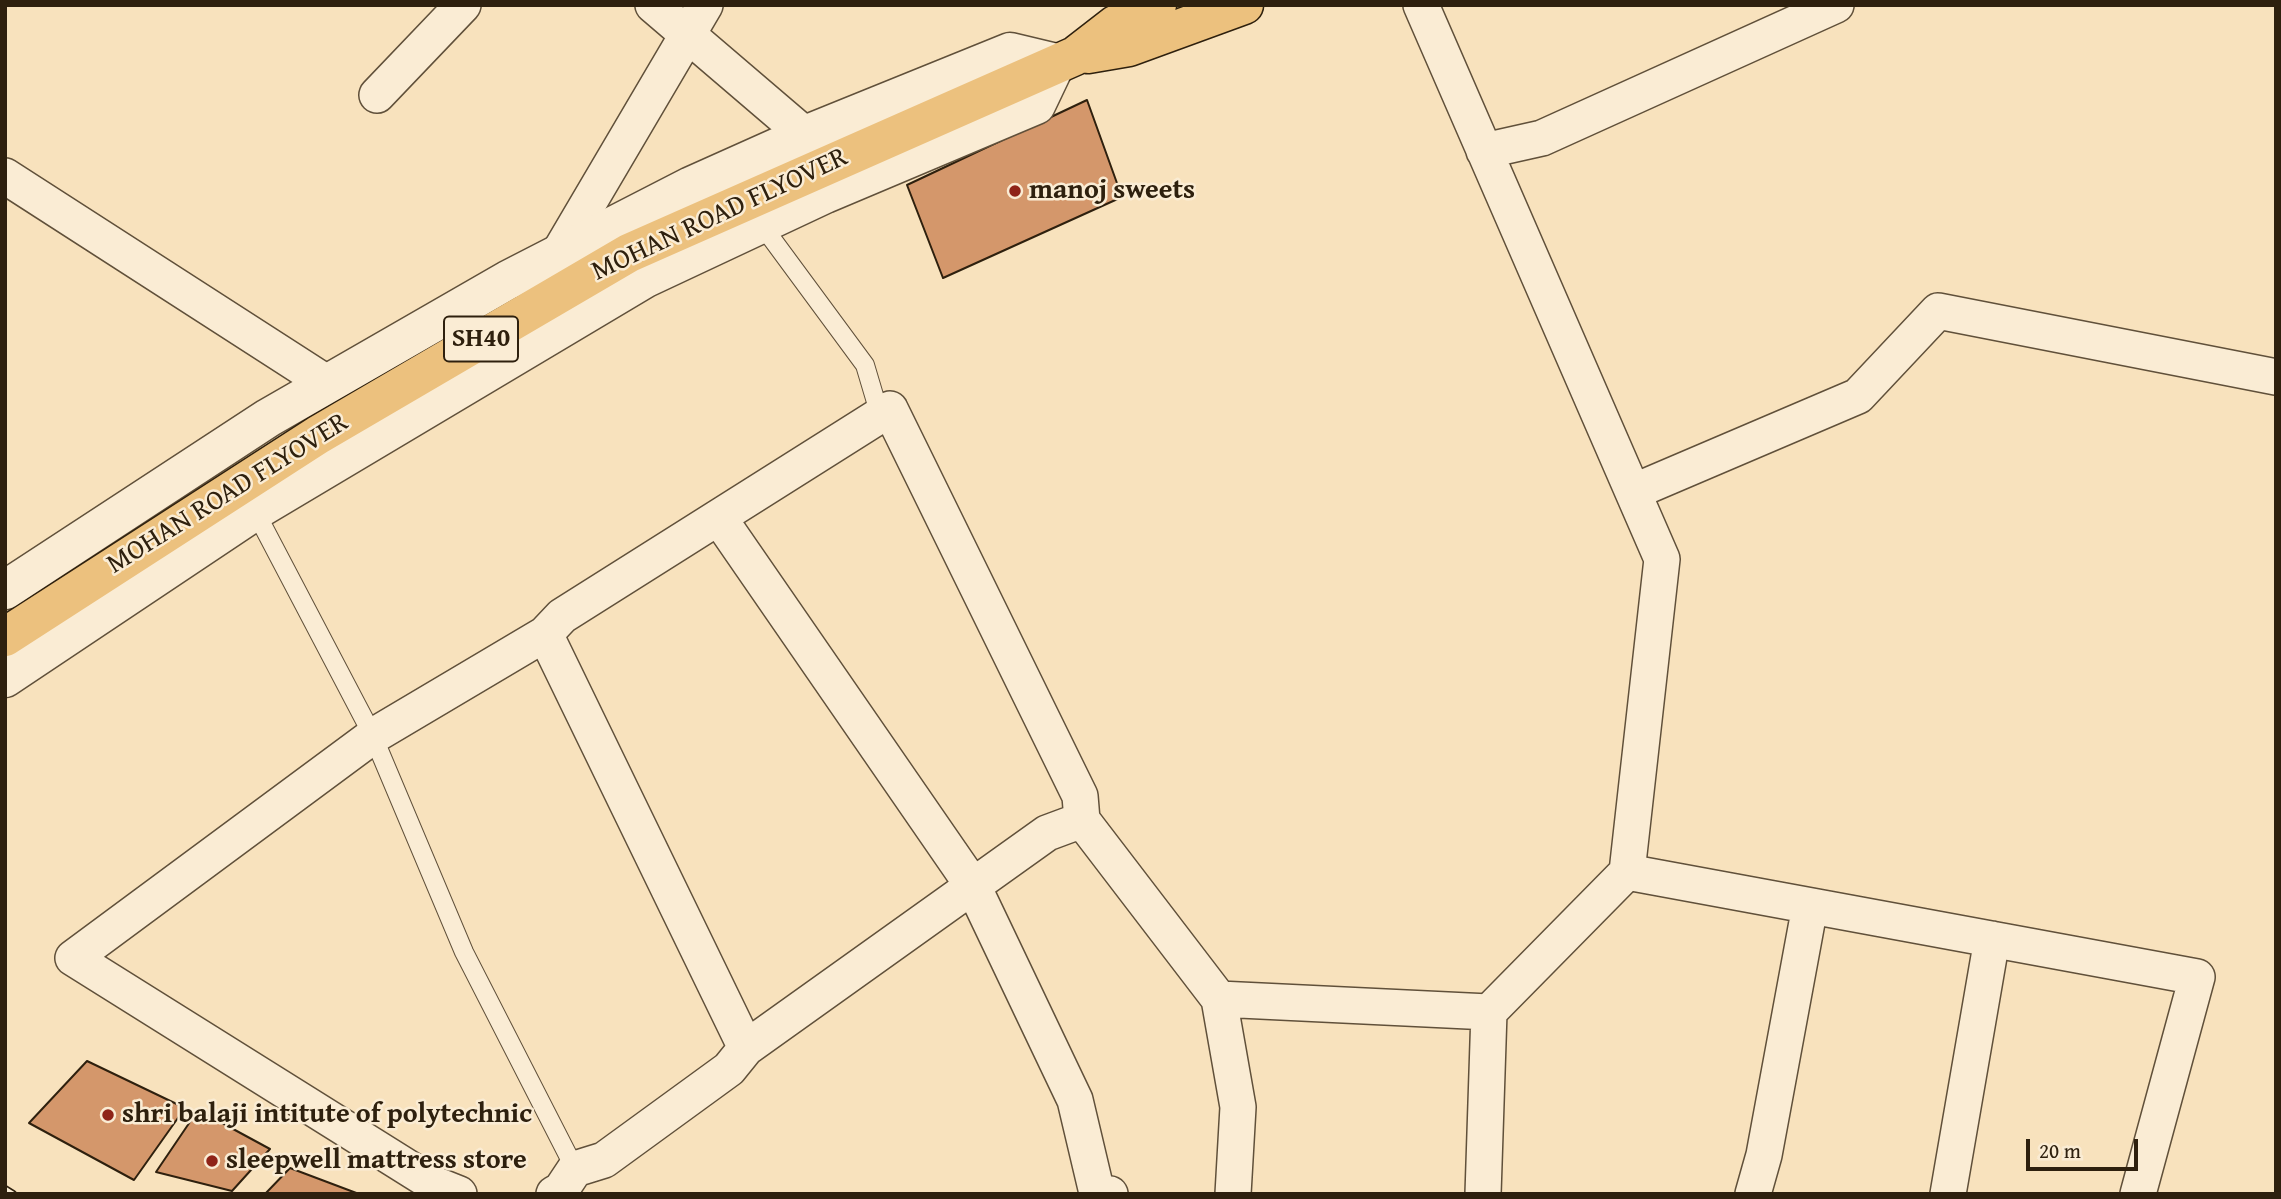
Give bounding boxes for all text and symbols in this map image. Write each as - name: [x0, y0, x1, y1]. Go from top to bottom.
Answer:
- street label: MOHAN ROAD FLYOVER: [587, 141, 853, 289]
- place label: manoj sweets: [1029, 174, 1195, 208]
- marker: manoj sweets: [1007, 183, 1023, 199]
- road number: SH40: [444, 316, 518, 362]
- street label: MOHAN ROAD FLYOVER: [101, 406, 355, 582]
- place label: shri balaji intitute of polytechnic: [122, 1098, 532, 1132]
- marker: shri balaji intitute of polytechnic: [100, 1107, 116, 1123]
- scale bar: [2029, 1126, 2141, 1170]
- text: 20 m: [2039, 1135, 2081, 1166]
- place label: sleepwell mattress store: [226, 1144, 527, 1178]
- marker: sleepwell mattress store: [204, 1153, 220, 1169]

